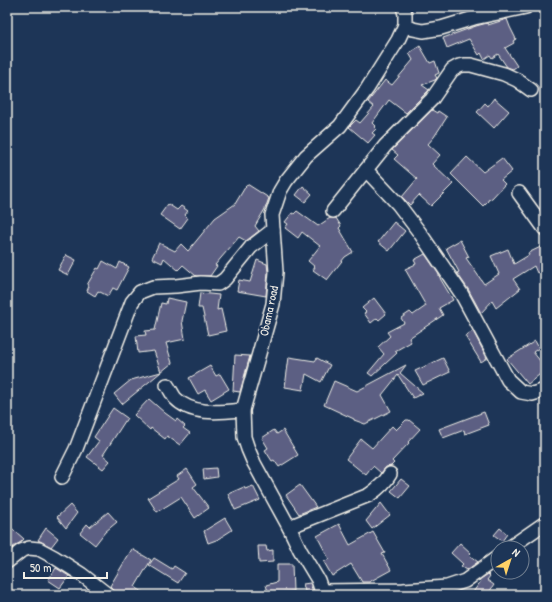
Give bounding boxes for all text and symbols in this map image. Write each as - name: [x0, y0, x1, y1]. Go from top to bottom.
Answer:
- street label: Obama road: [255, 284, 282, 338]
- north arrow: [490, 540, 530, 580]
- text: N: [510, 545, 523, 560]
- scale bar: [24, 554, 107, 580]
- text: 50 m: [30, 559, 51, 576]

